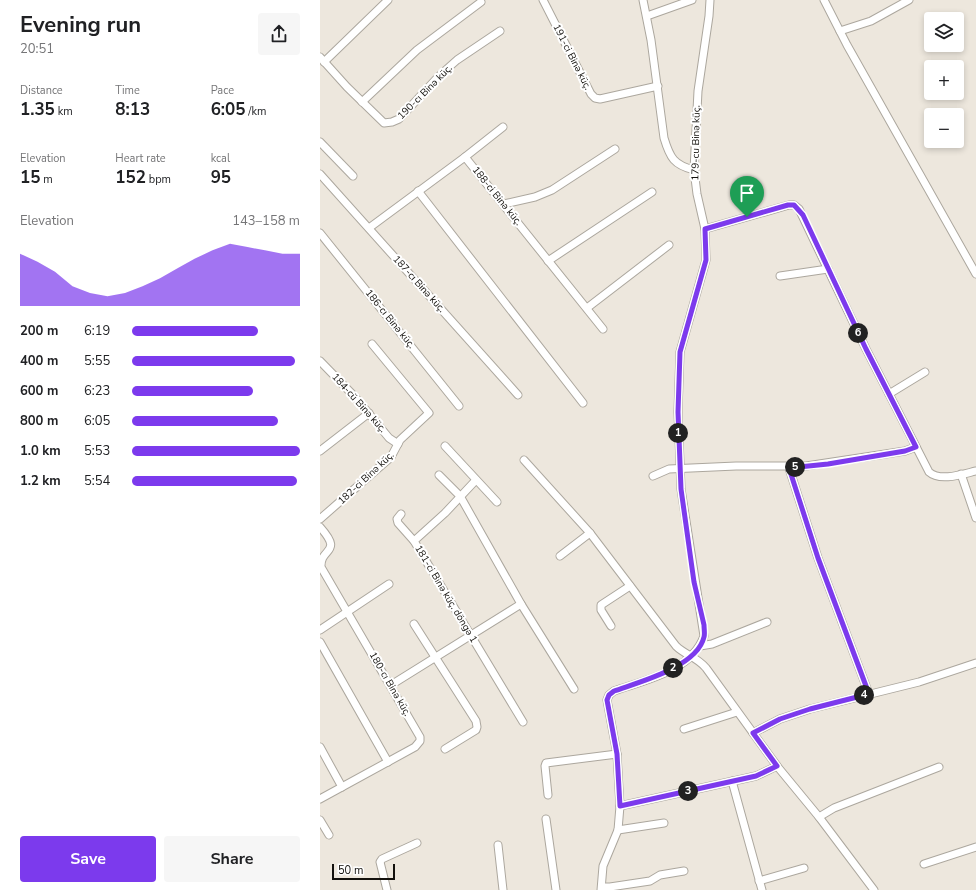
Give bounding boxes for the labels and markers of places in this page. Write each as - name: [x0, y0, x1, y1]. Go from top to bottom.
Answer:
- pin: [730, 176, 764, 217]
- pin: 6: [848, 323, 868, 343]
- pin: 1: [668, 423, 688, 443]
- pin: 5: [785, 457, 805, 477]
- pin: 2: [663, 658, 683, 678]
- pin: 4: [854, 685, 874, 705]
- pin: 3: [678, 781, 698, 801]

